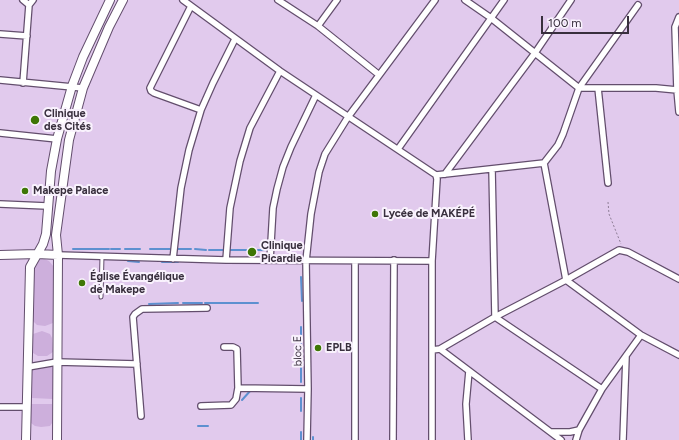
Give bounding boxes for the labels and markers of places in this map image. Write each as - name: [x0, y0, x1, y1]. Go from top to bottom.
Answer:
- place label: Clinique des Cités: [44, 107, 91, 133]
- marker: Clinique des Cités: [29, 114, 41, 126]
- place label: Makepe Palace: [33, 184, 108, 198]
- marker: Makepe Palace: [20, 186, 30, 196]
- place label: Lycée de MAKÉPÉ: [383, 207, 475, 221]
- marker: Lycée de MAKÉPÉ: [370, 209, 380, 219]
- place label: Clinique Picardie: [261, 239, 303, 265]
- marker: Clinique Picardie: [246, 246, 258, 258]
- place label: Église Évangélique de Makepe: [90, 270, 184, 296]
- marker: Église Évangélique de Makepe: [77, 278, 87, 288]
- place label: EPLB: [326, 341, 352, 355]
- marker: EPLB: [313, 343, 323, 353]

